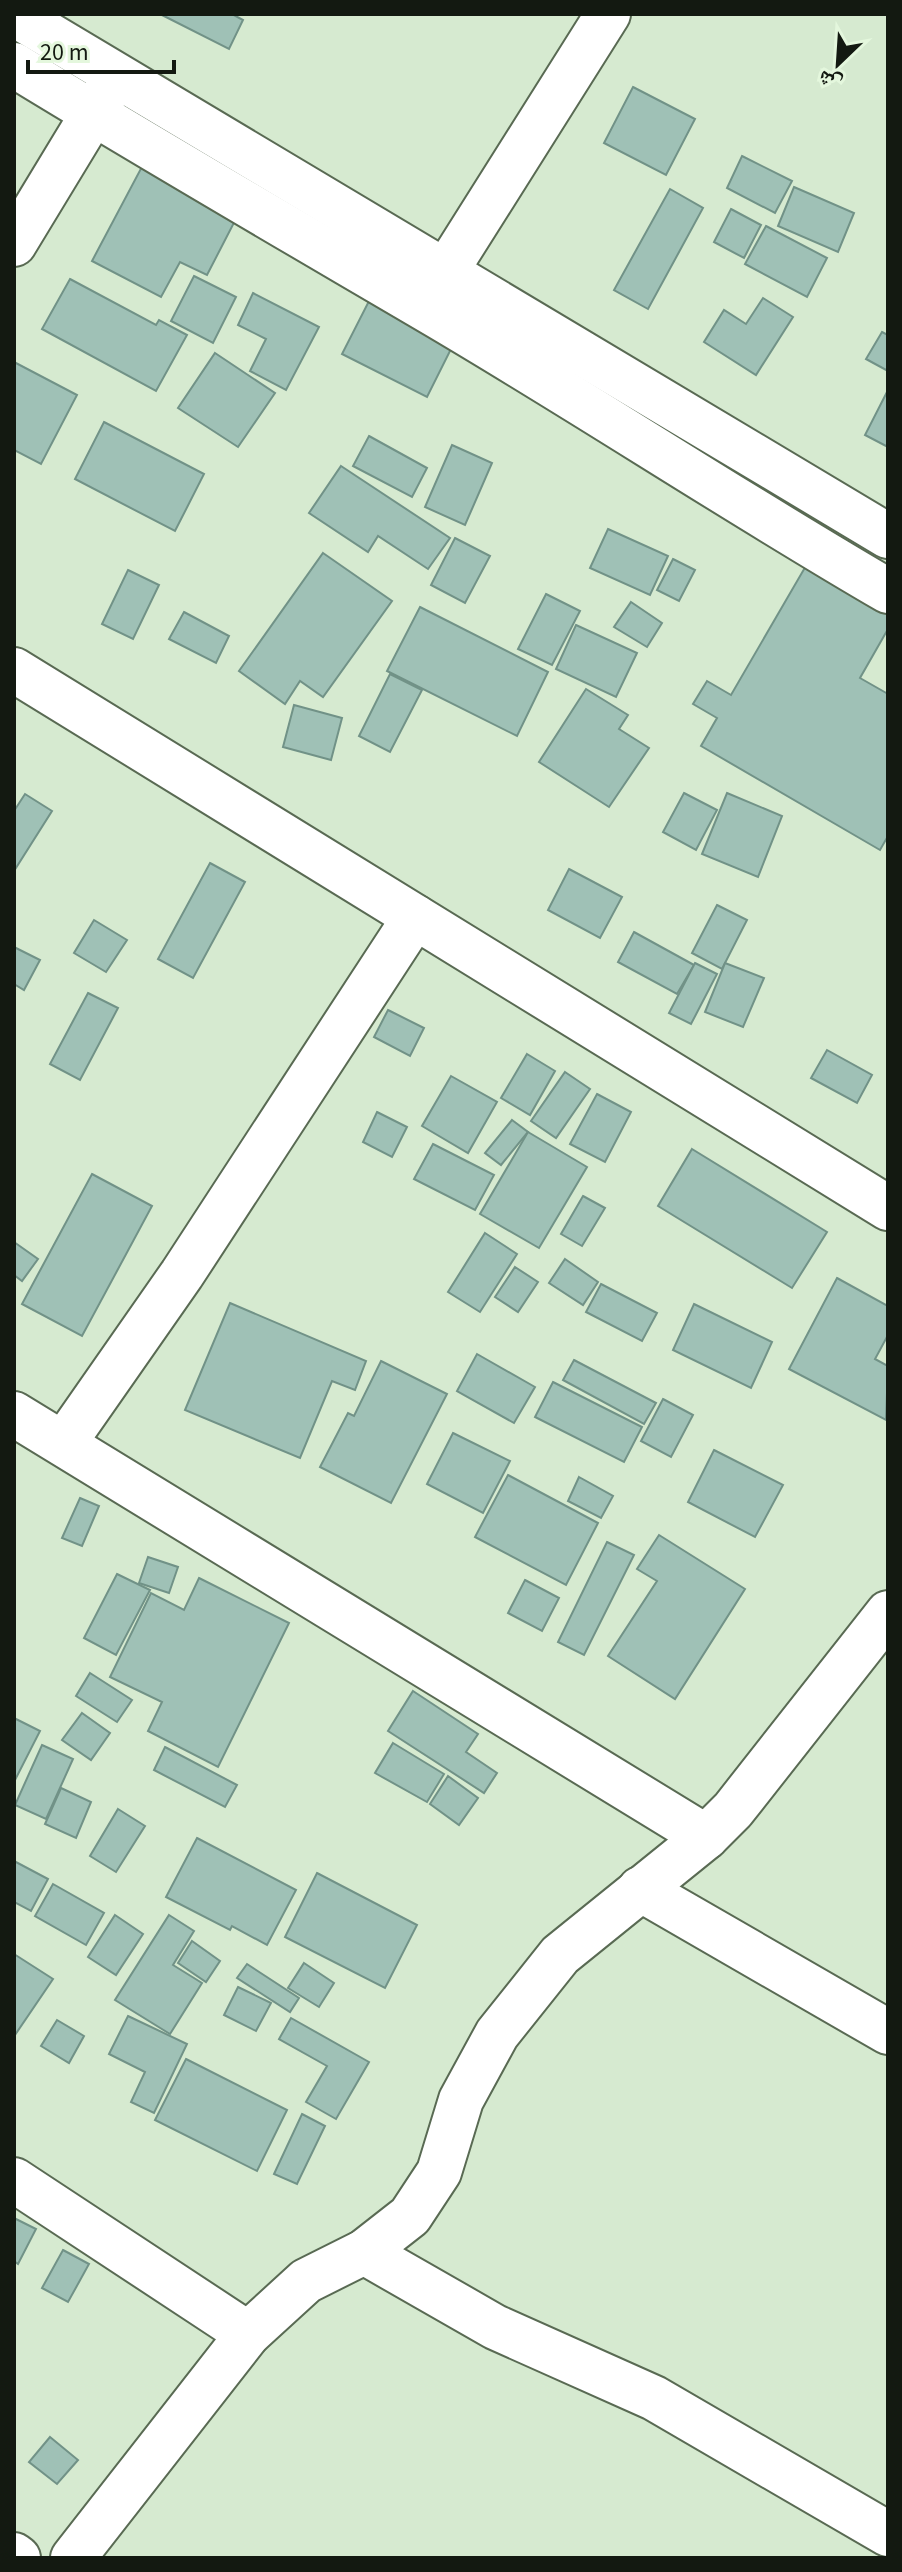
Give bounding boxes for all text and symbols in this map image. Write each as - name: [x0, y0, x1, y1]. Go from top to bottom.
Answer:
- scale bar: [28, 24, 174, 74]
- north arrow: [798, 24, 878, 104]
- text: 20 m: [40, 35, 89, 70]
- text: ش: [813, 62, 847, 101]

